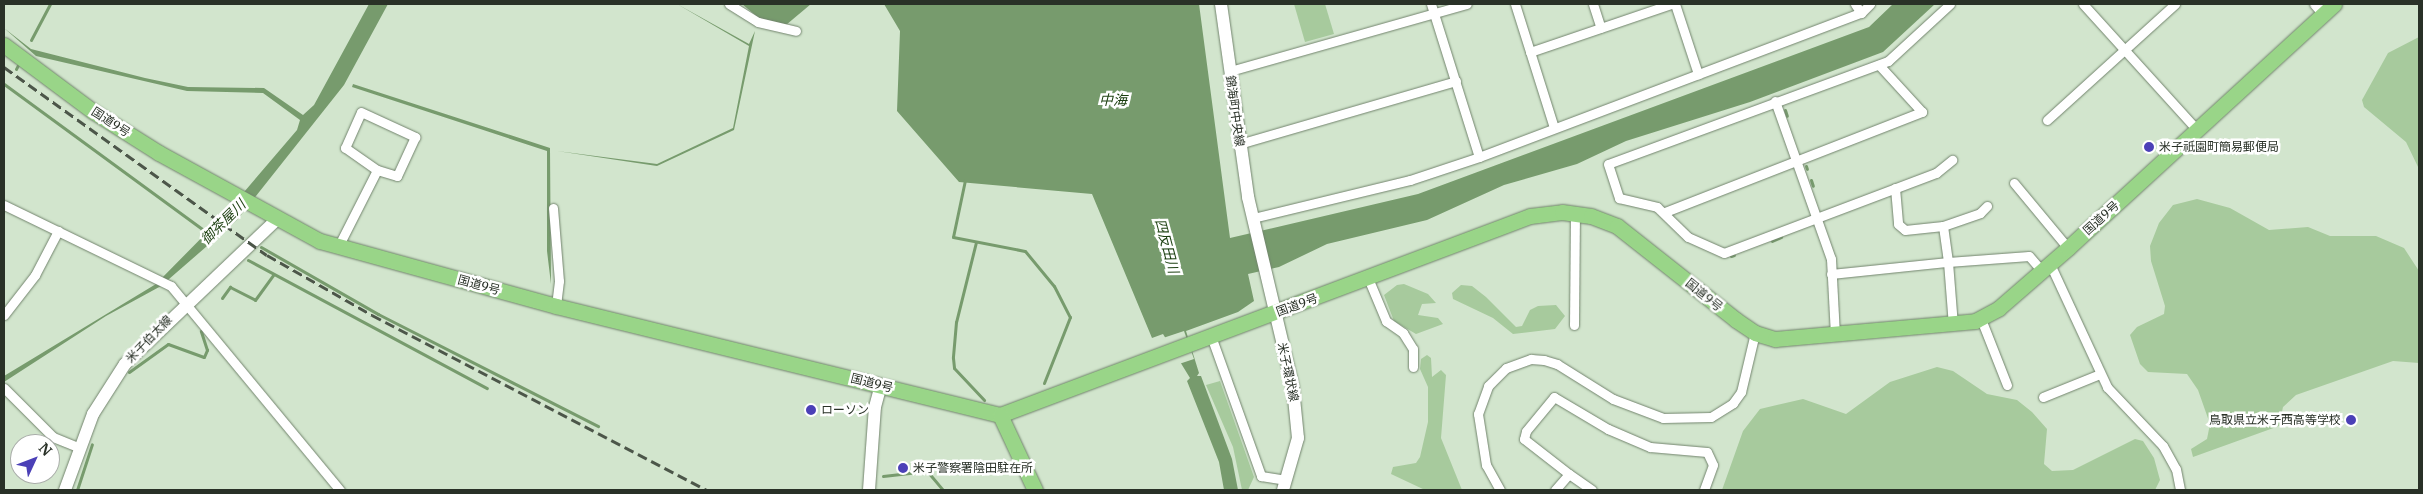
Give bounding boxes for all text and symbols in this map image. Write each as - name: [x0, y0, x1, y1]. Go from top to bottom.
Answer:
- street label: 錦海町中央線: [1223, 74, 1247, 148]
- water label: 中海: [1099, 92, 1127, 108]
- street label: 国道9号: [89, 104, 133, 140]
- place label: 米子祇園町簡易郵便局: [2159, 140, 2279, 154]
- marker: 米子祇園町簡易郵便局: [2143, 141, 2155, 153]
- water label: 御茶屋川: [197, 196, 249, 248]
- street label: 国道9号: [2080, 198, 2122, 238]
- water label: 四反田川: [1152, 217, 1182, 275]
- street label: 国道9号: [456, 272, 502, 298]
- street label: 国道9号: [1683, 276, 1725, 314]
- street label: 国道9号: [1274, 291, 1320, 319]
- street label: 米子伯太線: [123, 312, 175, 366]
- street label: 米子環状線: [1275, 341, 1301, 403]
- street label: 国道9号: [849, 371, 895, 395]
- place label: ローソン: [821, 403, 869, 417]
- marker: ローソン: [805, 404, 817, 416]
- place label: 鳥取県立米子西高等学校: [2209, 413, 2341, 427]
- marker: 鳥取県立米子西高等学校: [2345, 414, 2357, 426]
- north arrow: [10, 434, 60, 484]
- text: N: [35, 439, 56, 460]
- place label: 米子警察署陰田駐在所: [913, 461, 1033, 475]
- marker: 米子警察署陰田駐在所: [897, 462, 909, 474]

